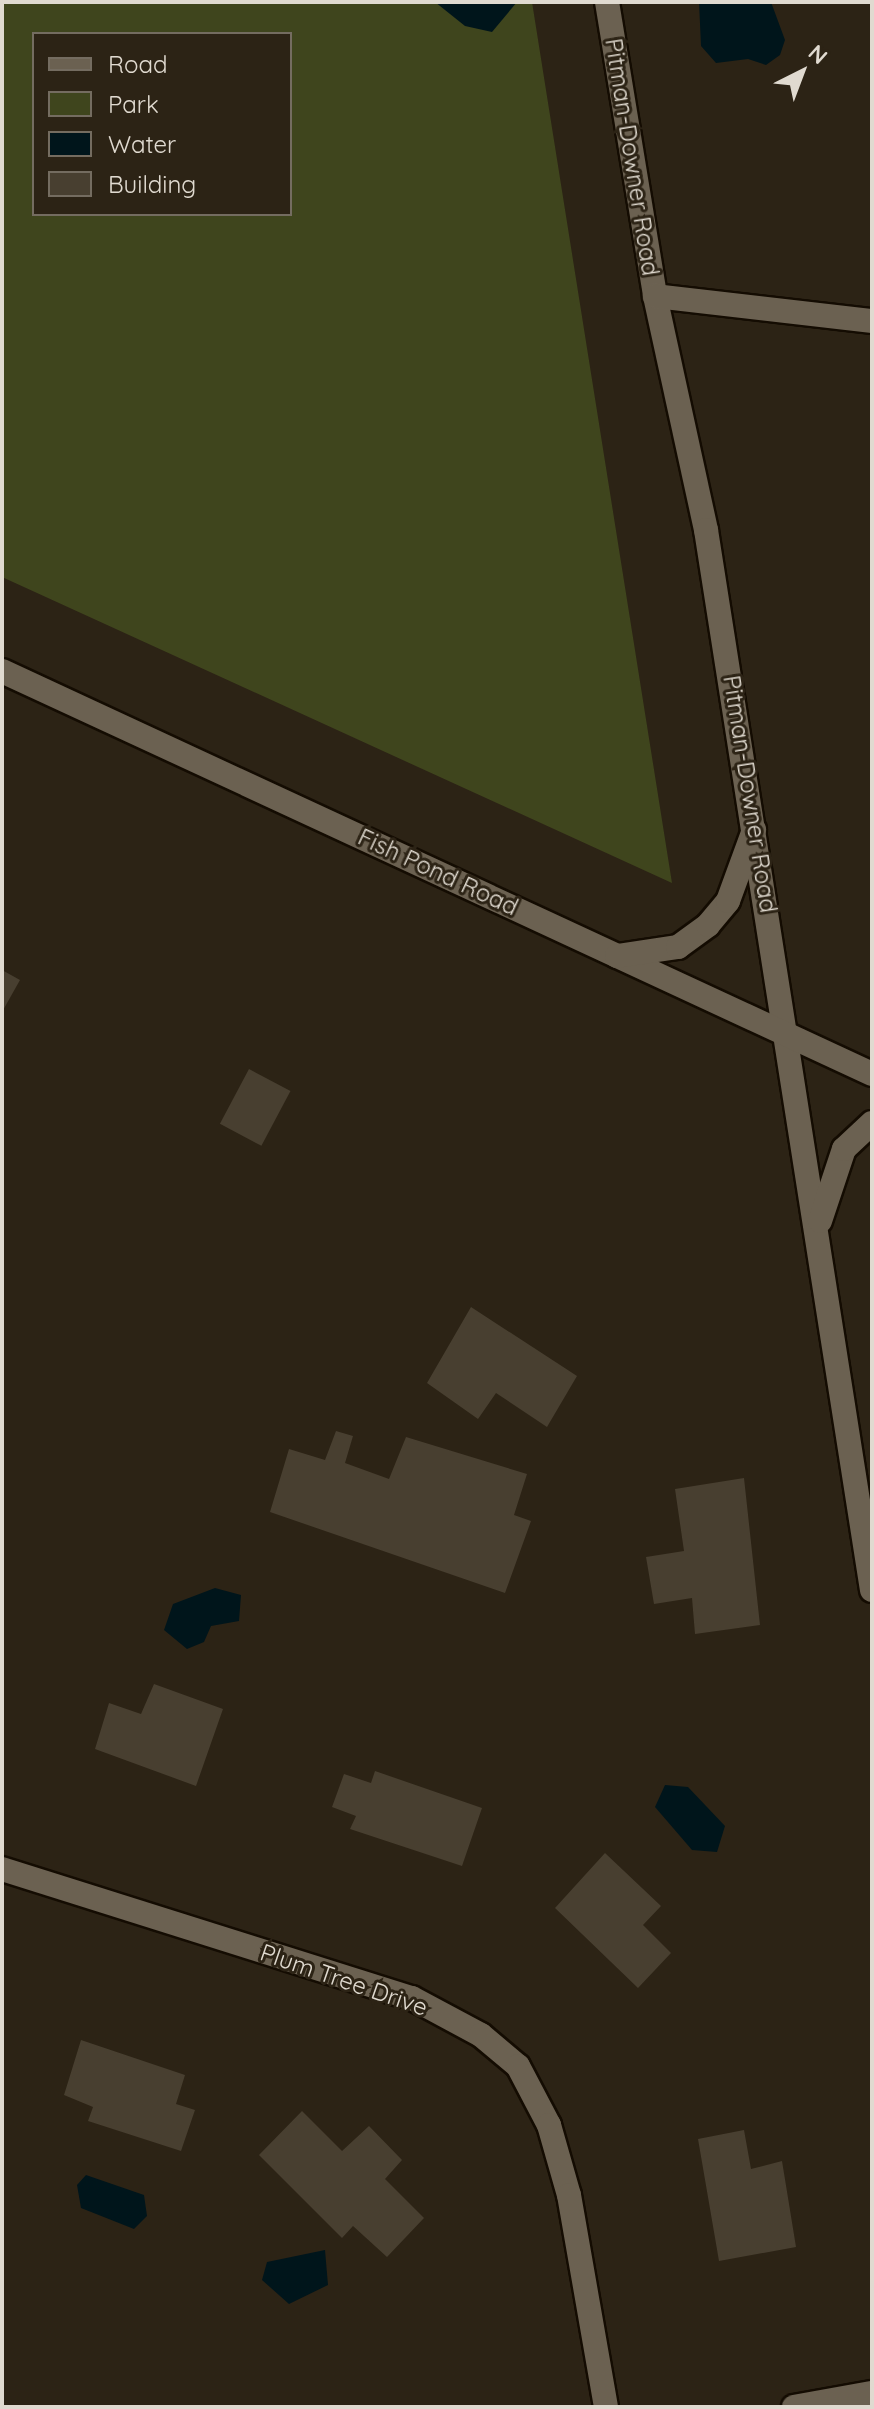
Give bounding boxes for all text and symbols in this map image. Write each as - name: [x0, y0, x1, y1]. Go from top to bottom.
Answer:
- legend: [32, 32, 292, 216]
- north arrow: [762, 32, 842, 112]
- street label: Pitman-Downer Road: [599, 36, 665, 278]
- text: N: [803, 38, 833, 70]
- text: Road: [108, 49, 168, 79]
- text: Park: [108, 89, 159, 119]
- text: Water: [108, 129, 176, 159]
- text: Building: [108, 169, 196, 199]
- street label: Pitman-Downer Road: [717, 673, 783, 915]
- street label: Fish Pond Road: [353, 822, 523, 922]
- street label: Plum Tree Drive: [257, 1938, 431, 2022]

